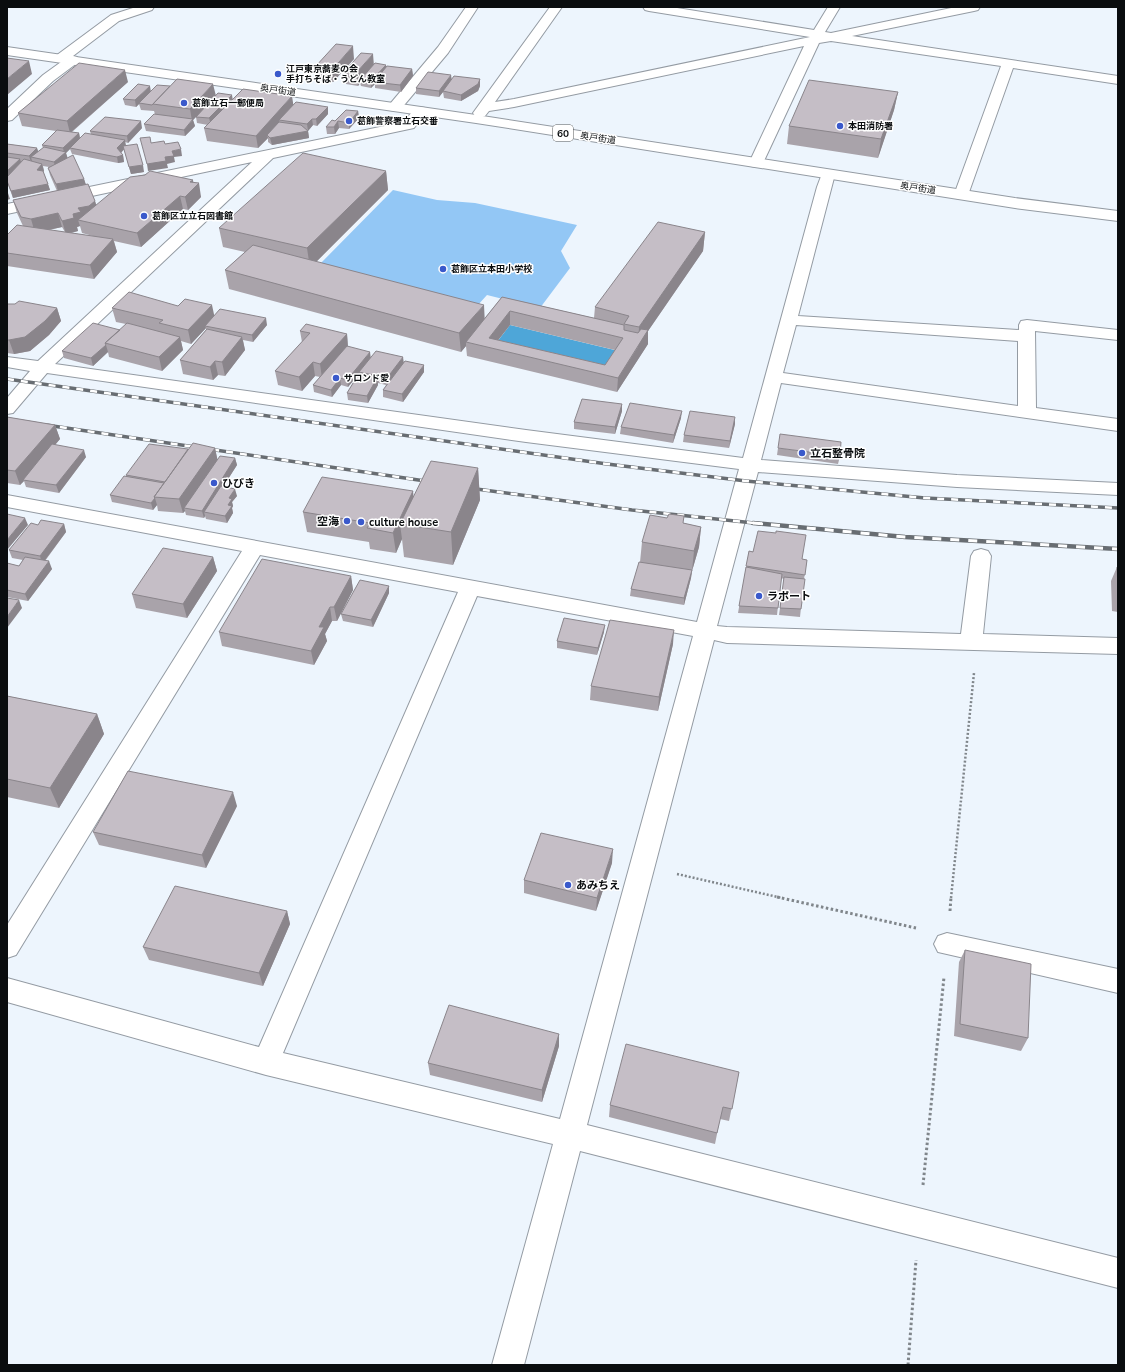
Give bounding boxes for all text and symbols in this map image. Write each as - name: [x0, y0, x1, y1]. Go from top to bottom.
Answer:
- place label: 江戸東京蕎麦の会 手打ちそば・うどん教室: [286, 63, 385, 85]
- marker: 江戸東京蕎麦の会 手打ちそば・うどん教室: [273, 69, 283, 79]
- street label: 奥戸街道: [259, 82, 297, 98]
- place label: 葛飾立石一郵便局: [192, 97, 264, 109]
- marker: 葛飾立石一郵便局: [179, 98, 189, 108]
- place label: 葛飾警察署立石交番: [357, 115, 438, 127]
- marker: 葛飾警察署立石交番: [344, 116, 354, 126]
- place label: 本田消防署: [848, 120, 893, 132]
- marker: 本田消防署: [835, 121, 845, 131]
- road number: 60: [553, 125, 573, 141]
- street label: 奥戸街道: [579, 129, 617, 147]
- street label: 奥戸街道: [899, 179, 937, 197]
- place label: 葛飾区立立石図書館: [152, 210, 233, 222]
- marker: 葛飾区立立石図書館: [139, 211, 149, 221]
- place label: 葛飾区立本田小学校: [451, 263, 533, 275]
- marker: 葛飾区立本田小学校: [438, 264, 448, 274]
- place label: サロンド愛: [344, 372, 389, 384]
- marker: サロンド愛: [331, 373, 341, 383]
- place label: 立石整骨院: [810, 446, 865, 461]
- marker: 立石整骨院: [797, 448, 807, 458]
- place label: ひびき: [222, 476, 255, 491]
- marker: ひびき: [209, 478, 219, 488]
- place label: 空海: [317, 514, 339, 529]
- place label: culture house: [369, 515, 438, 530]
- marker: 空海: [342, 516, 352, 526]
- marker: culture house: [356, 517, 366, 527]
- place label: ラポート: [767, 589, 811, 604]
- marker: ラポート: [754, 591, 764, 601]
- place label: あみちえ: [576, 878, 620, 893]
- marker: あみちえ: [563, 880, 573, 890]

